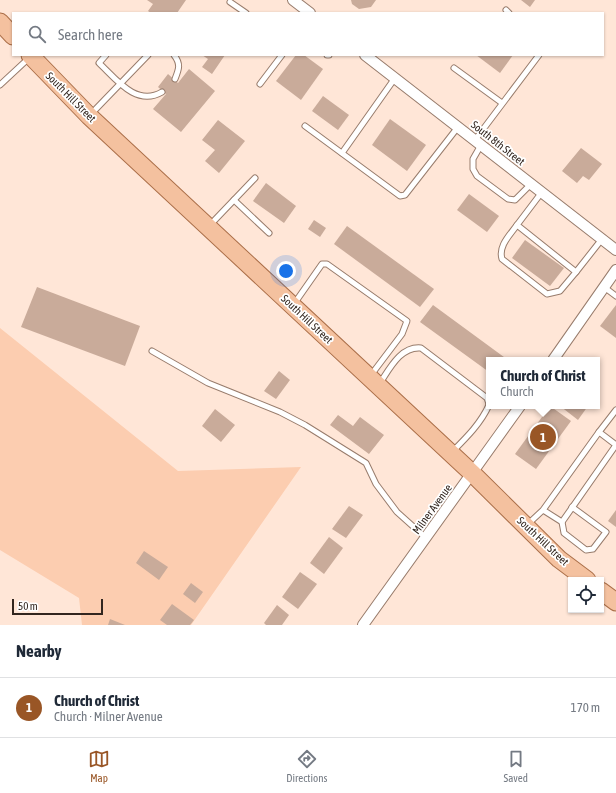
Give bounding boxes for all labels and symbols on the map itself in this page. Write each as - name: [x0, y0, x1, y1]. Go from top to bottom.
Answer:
- street label: South Hill Street: [44, 70, 98, 124]
- street label: South 8th Street: [469, 118, 527, 168]
- your location: [276, 261, 296, 281]
- street label: South Hill Street: [279, 292, 335, 346]
- pin: 1: [530, 422, 556, 452]
- street label: Milner Avenue: [410, 482, 454, 536]
- street label: South Hill Street: [515, 514, 571, 568]
- scale bar: [12, 597, 103, 616]

